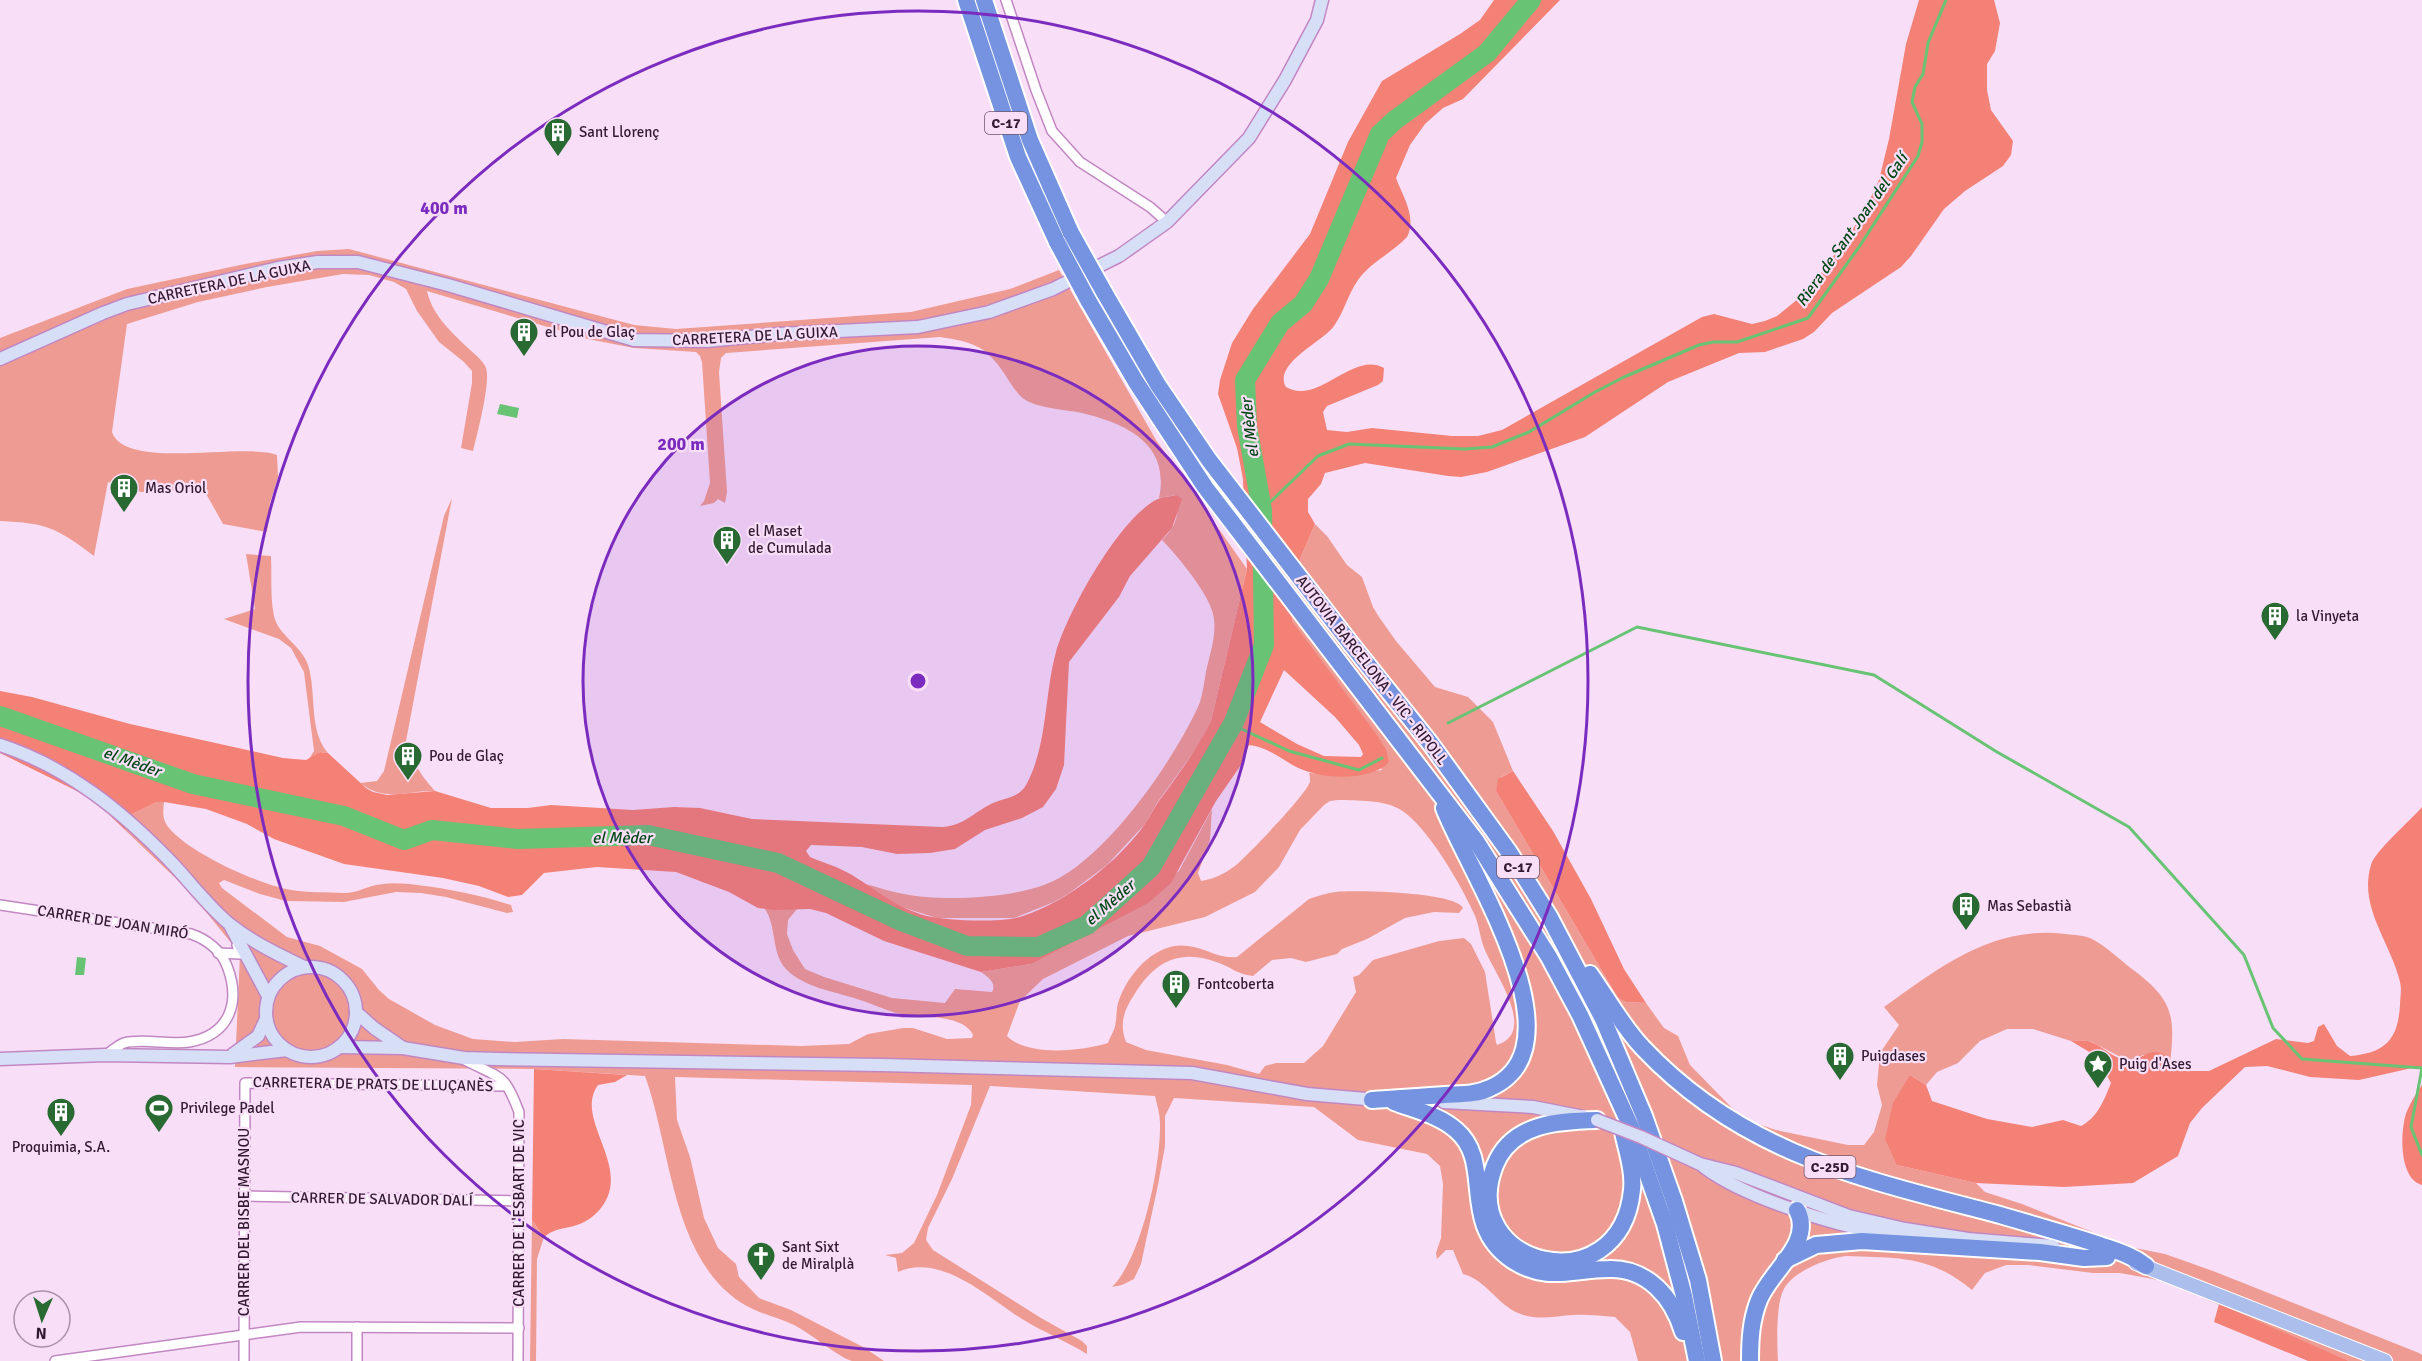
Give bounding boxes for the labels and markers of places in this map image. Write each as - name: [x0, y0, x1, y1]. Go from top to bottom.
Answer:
- building icon: Sant Llorenç: [542, 116, 574, 158]
- place label: Sant Llorenç: [579, 123, 659, 141]
- building icon: el Pou de Glaç: [508, 316, 540, 358]
- place label: el Pou de Glaç: [545, 323, 635, 341]
- building icon: Mas Oriol: [108, 472, 140, 514]
- place label: Mas Oriol: [145, 479, 207, 497]
- place label: el Maset de Cumulada: [748, 522, 832, 557]
- building icon: el Maset de Cumulada: [711, 524, 743, 566]
- building icon: la Vinyeta: [2259, 600, 2291, 642]
- place label: la Vinyeta: [2296, 607, 2359, 625]
- centre of rings: [908, 671, 928, 691]
- building icon: Pou de Glaç: [392, 740, 424, 782]
- place label: Pou de Glaç: [429, 747, 504, 765]
- building icon: Mas Sebastià: [1950, 890, 1982, 932]
- place label: Mas Sebastià: [1987, 897, 2072, 915]
- building icon: Fontcoberta: [1160, 968, 1192, 1010]
- place label: Fontcoberta: [1197, 975, 1274, 993]
- building icon: Puigdases: [1824, 1040, 1856, 1082]
- place label: Puigdases: [1861, 1047, 1926, 1065]
- place icon: Puig d'Ases: [2082, 1048, 2114, 1090]
- place label: Puig d'Ases: [2119, 1055, 2192, 1073]
- sports icon: Privilege Padel: [143, 1092, 175, 1134]
- building icon: Proquimia, S.A.: [45, 1096, 77, 1138]
- place label: Privilege Padel: [180, 1099, 275, 1117]
- place label: Proquimia, S.A.: [12, 1138, 110, 1156]
- place label: Sant Sixt de Miralplà: [782, 1238, 854, 1273]
- church icon: Sant Sixt de Miralplà: [745, 1240, 777, 1282]

